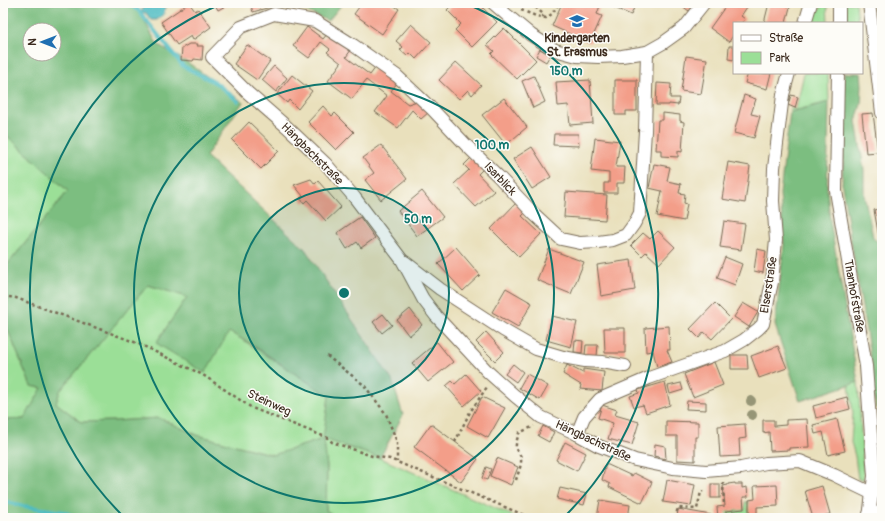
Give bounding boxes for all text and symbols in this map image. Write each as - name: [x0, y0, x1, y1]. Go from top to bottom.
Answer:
- school or university icon: Kindergarten St. Erasmus: [568, 12, 586, 30]
- north arrow: [22, 22, 62, 62]
- legend: [733, 22, 863, 74]
- place label: Kindergarten St. Erasmus: [544, 31, 610, 60]
- text: Straße: [769, 31, 803, 46]
- text: N: [26, 38, 39, 46]
- text: Park: [769, 51, 790, 66]
- text: 150 m: [550, 64, 583, 79]
- street label: Hängbachstraße: [278, 120, 346, 188]
- text: 100 m: [475, 138, 510, 153]
- street label: Isarblick: [481, 159, 519, 199]
- text: 50 m: [404, 212, 432, 227]
- street label: Elserstraße: [757, 256, 781, 314]
- street label: Thanhofstraße: [840, 258, 868, 334]
- centre of rings: [337, 286, 351, 300]
- street label: Steinweg: [245, 386, 293, 420]
- street label: Hängbachstraße: [553, 417, 633, 465]

